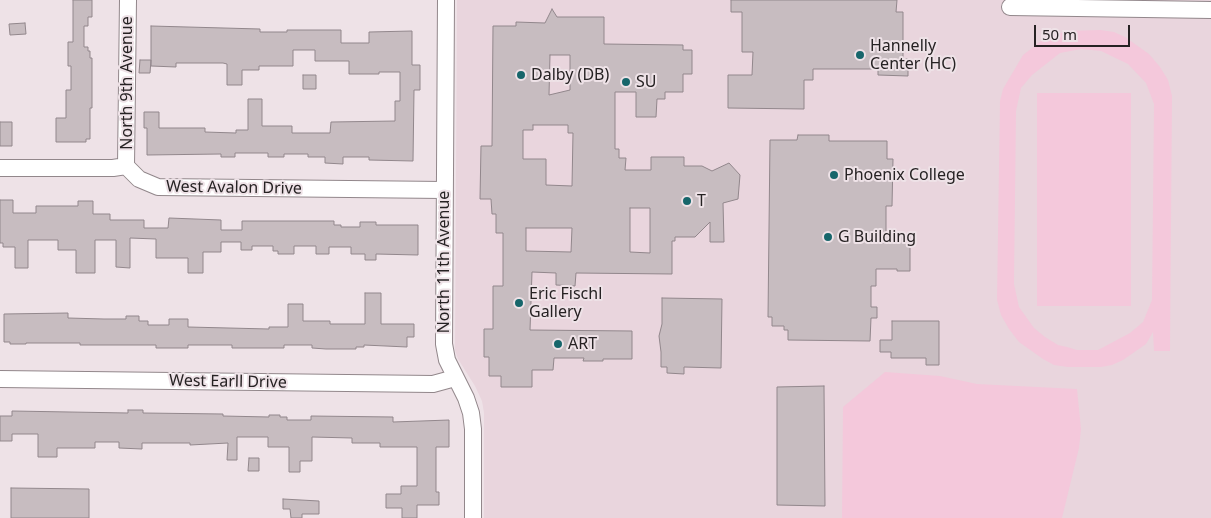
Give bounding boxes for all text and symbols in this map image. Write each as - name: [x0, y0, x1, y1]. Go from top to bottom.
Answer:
- scale bar: [1036, 15, 1132, 47]
- street label: North 9th Avenue: [117, 16, 137, 150]
- text: 50 m: [1042, 24, 1077, 44]
- place label: Hannelly Center (HC): [870, 36, 956, 74]
- marker: Hannelly Center (HC): [854, 49, 866, 61]
- place label: Dalby (DB): [531, 65, 609, 85]
- marker: Dalby (DB): [515, 69, 527, 81]
- place label: SU: [636, 72, 656, 92]
- marker: SU: [620, 76, 632, 88]
- place label: Phoenix College: [844, 165, 965, 185]
- marker: Phoenix College: [828, 169, 840, 181]
- street label: West Avalon Drive: [166, 177, 302, 199]
- street label: North 11th Avenue: [434, 191, 454, 333]
- place label: T: [697, 191, 706, 211]
- marker: T: [681, 195, 693, 207]
- place label: G Building: [838, 227, 916, 247]
- marker: G Building: [822, 231, 834, 243]
- place label: Eric Fischl Gallery: [529, 284, 602, 322]
- marker: Eric Fischl Gallery: [513, 297, 525, 309]
- place label: ART: [568, 334, 597, 354]
- marker: ART: [552, 338, 564, 350]
- street label: West Earll Drive: [169, 371, 287, 393]

